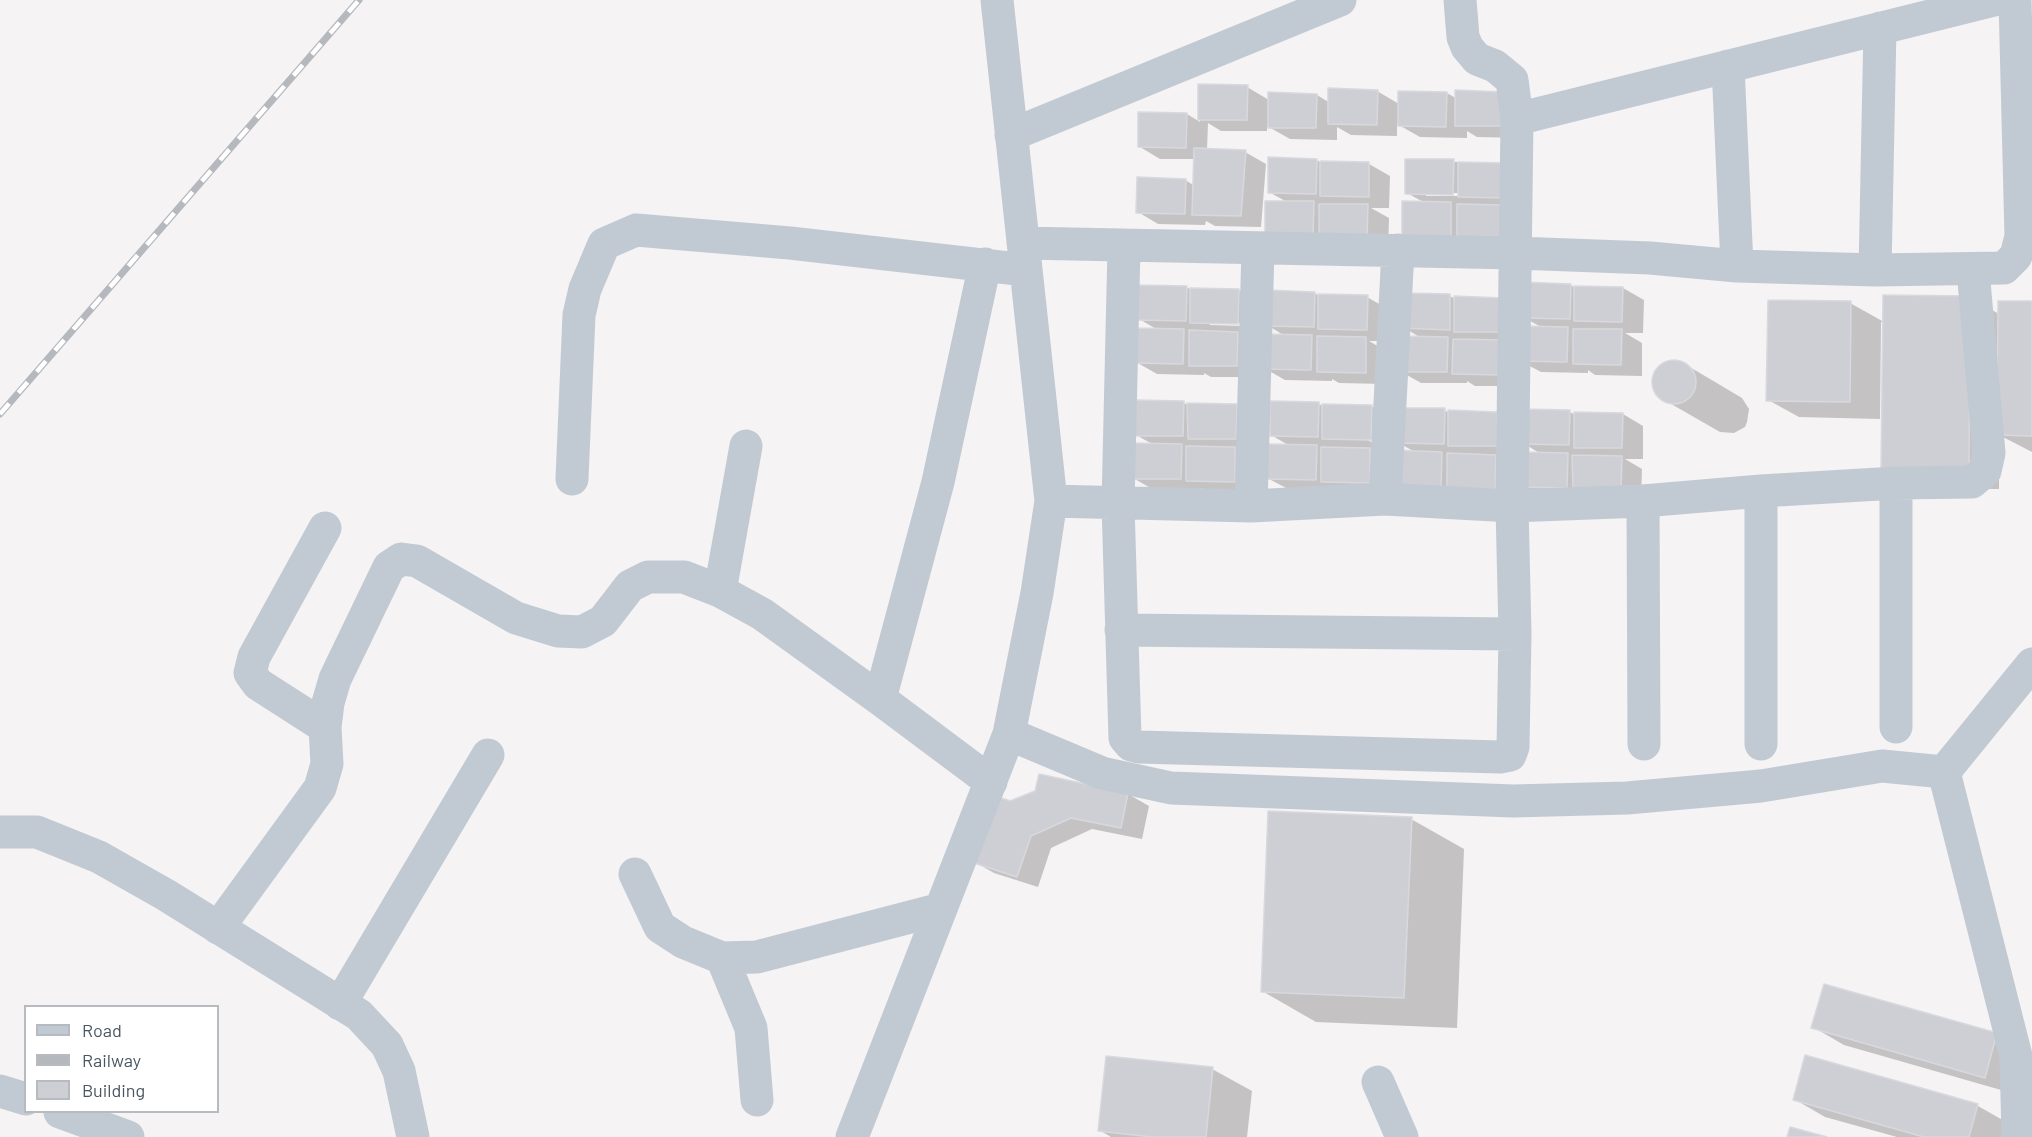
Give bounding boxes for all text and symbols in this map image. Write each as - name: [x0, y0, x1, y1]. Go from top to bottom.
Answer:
- legend: [24, 1005, 219, 1113]
- text: Road: [82, 1019, 122, 1041]
- text: Railway: [82, 1049, 141, 1071]
- text: Building: [82, 1079, 145, 1101]

